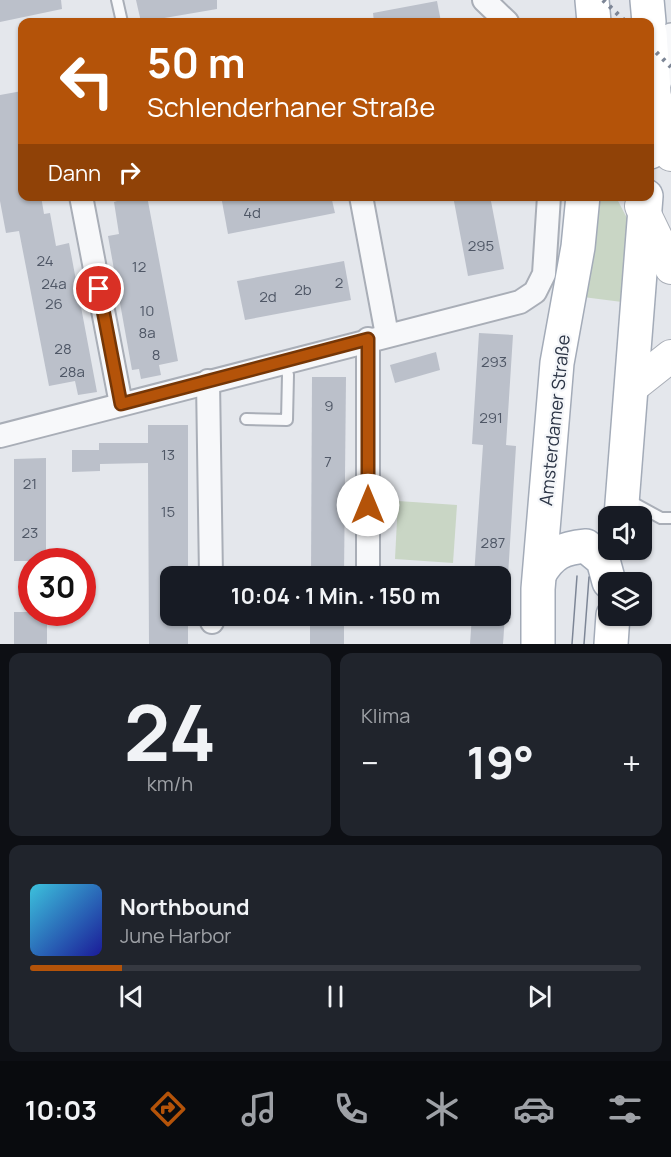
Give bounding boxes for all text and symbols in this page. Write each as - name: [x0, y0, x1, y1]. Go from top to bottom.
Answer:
- text: 50 m: [147, 33, 245, 91]
- icon: left: [48, 42, 126, 120]
- text: Schlenderhaner Straße: [147, 88, 435, 125]
- icon: right: [113, 156, 146, 189]
- text: Dann: [48, 158, 101, 188]
- house number: 4d: [243, 202, 261, 223]
- house number: 295: [468, 235, 494, 256]
- house number: 24: [36, 250, 54, 271]
- house number: 12: [132, 256, 146, 277]
- pin: [73, 263, 124, 314]
- icon: arrive: [82, 272, 115, 305]
- house number: 2: [335, 272, 343, 293]
- house number: 24a: [41, 273, 67, 294]
- house number: 2b: [294, 279, 312, 300]
- house number: 2d: [259, 286, 277, 307]
- house number: 26: [45, 293, 63, 314]
- house number: 10: [140, 300, 155, 321]
- house number: 8a: [138, 322, 156, 343]
- street label: Amsterdamer Straße: [533, 333, 575, 507]
- house number: 28: [54, 338, 72, 359]
- house number: 8: [152, 344, 160, 365]
- house number: 293: [481, 351, 507, 372]
- house number: 28a: [59, 361, 85, 382]
- house number: 9: [324, 395, 334, 416]
- house number: 291: [479, 407, 503, 428]
- house number: 13: [161, 444, 175, 465]
- house number: 7: [324, 451, 332, 472]
- house number: 21: [23, 473, 37, 494]
- position arrow: [336, 473, 400, 537]
- house number: 15: [161, 501, 175, 522]
- map controls: [598, 506, 652, 626]
- button: sound: [598, 506, 652, 560]
- house number: 23: [22, 522, 38, 543]
- house number: 287: [481, 532, 505, 553]
- speed limit sign: 30: [18, 548, 96, 626]
- button: layers: [598, 572, 652, 626]
- text: 10:04 · 1 Min. · 150 m: [231, 581, 440, 611]
- text: 24: [124, 678, 216, 784]
- text: Klima: [361, 702, 410, 729]
- text: 19°: [466, 731, 534, 793]
- text: −: [361, 740, 379, 785]
- text: +: [622, 740, 641, 785]
- text: km/h: [147, 770, 193, 797]
- text: Northbound: [120, 892, 250, 922]
- text: June Harbor: [120, 922, 232, 949]
- icon: previous: [115, 980, 148, 1013]
- icon: pause: [319, 980, 352, 1013]
- icon: next: [523, 980, 556, 1013]
- icon: directions: [147, 1088, 189, 1130]
- icon: music: [238, 1088, 280, 1130]
- icon: phone: [330, 1088, 372, 1130]
- icon: climate: [421, 1088, 463, 1130]
- icon: car: [513, 1088, 555, 1130]
- icon: filters: [604, 1088, 646, 1130]
- text: 10:03: [25, 1091, 97, 1128]

